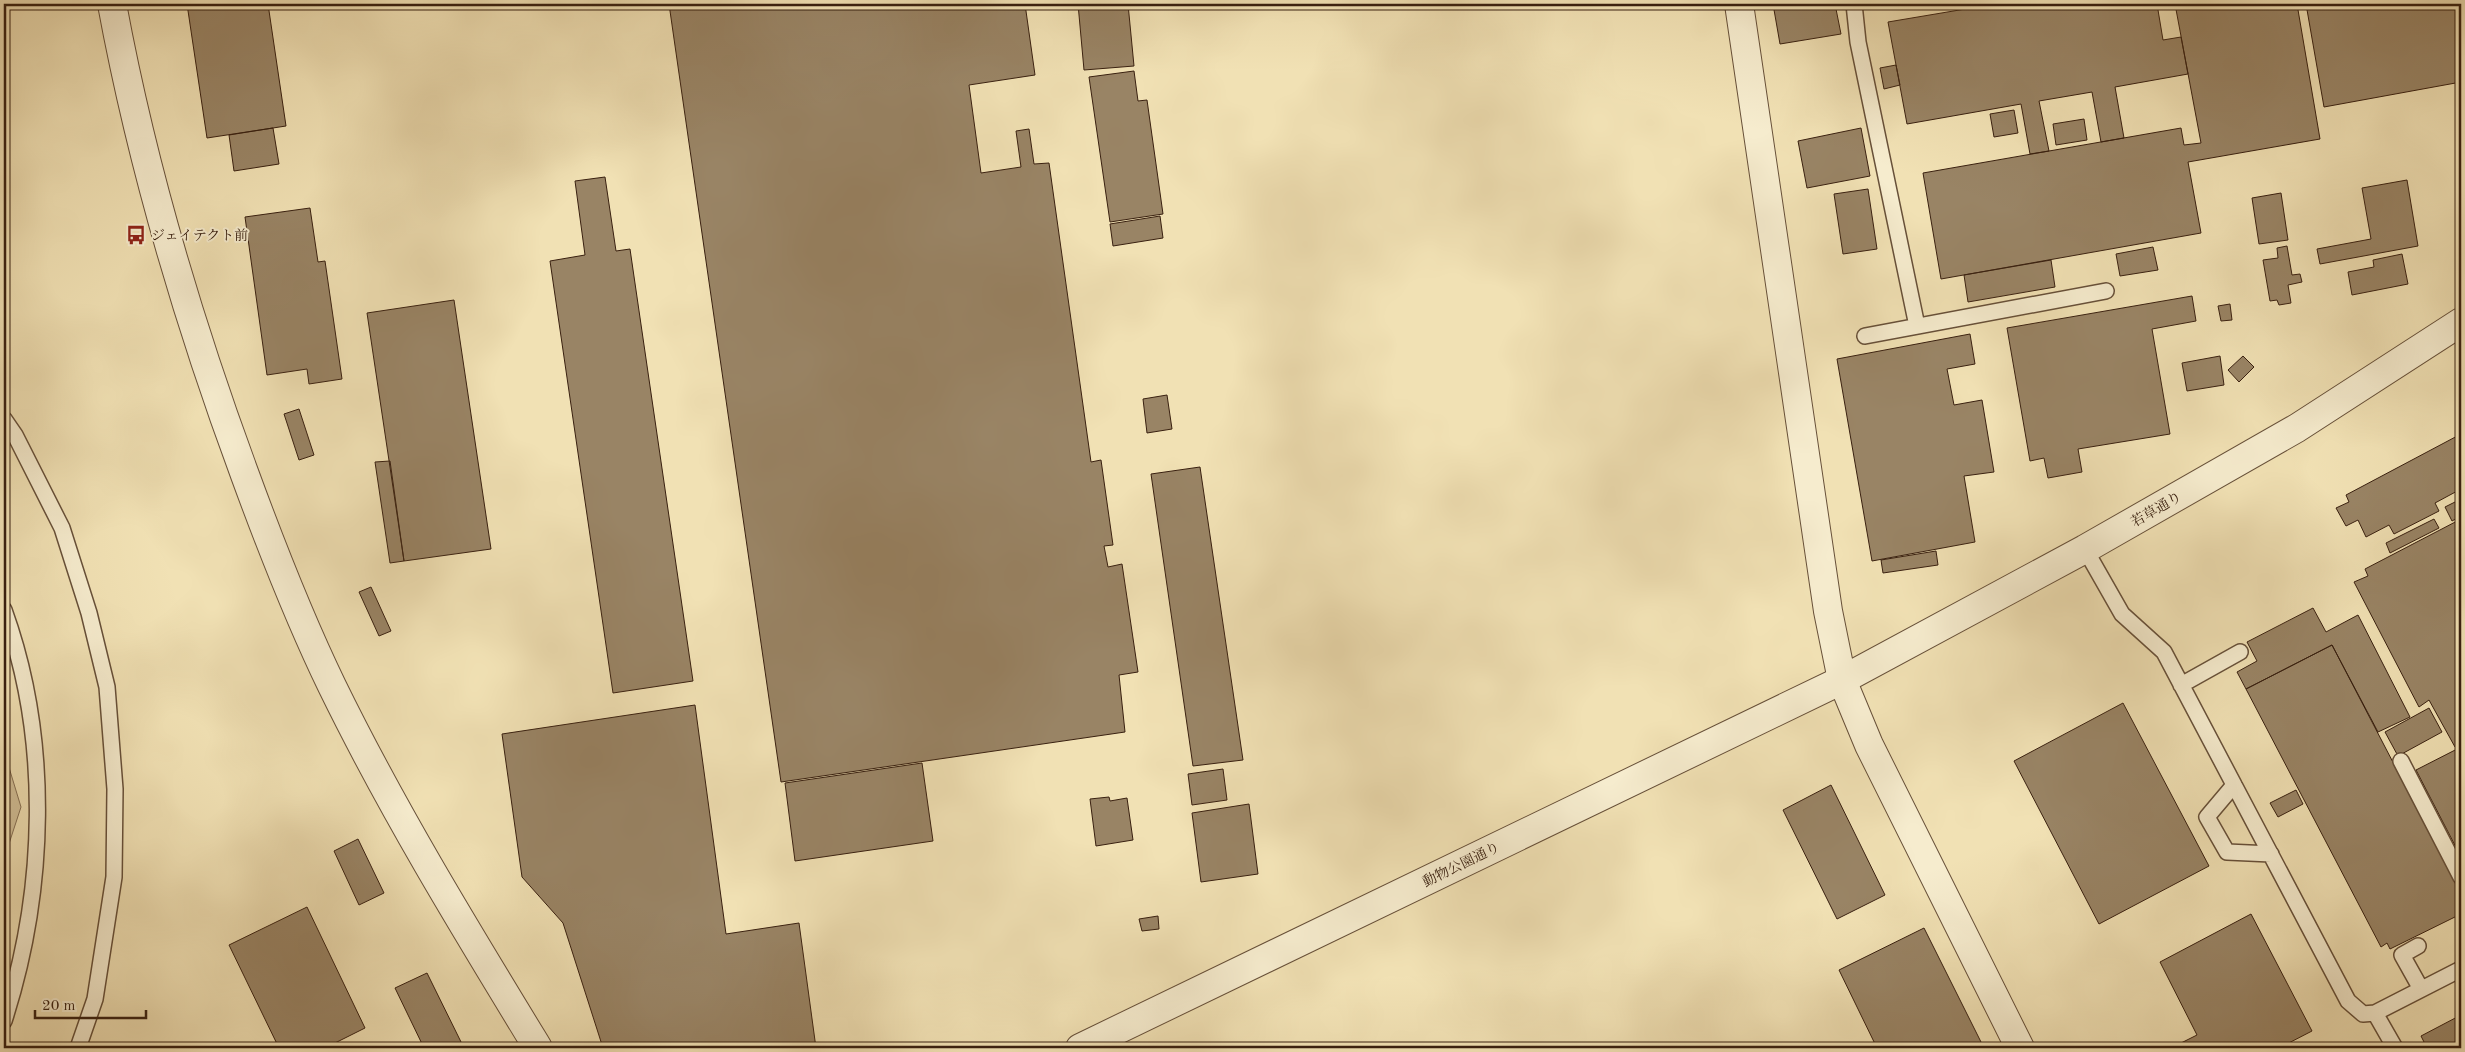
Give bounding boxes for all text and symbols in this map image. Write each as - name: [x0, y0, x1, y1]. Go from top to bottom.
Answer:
- bus stop icon: ジェイテクト前: [125, 224, 147, 246]
- place label: ジェイテクト前: [151, 228, 248, 243]
- street label: 若草通り: [2128, 489, 2184, 530]
- street label: 動物公園通り: [1420, 839, 1502, 890]
- scale bar: [35, 987, 146, 1019]
- text: 20 m: [42, 999, 76, 1014]

